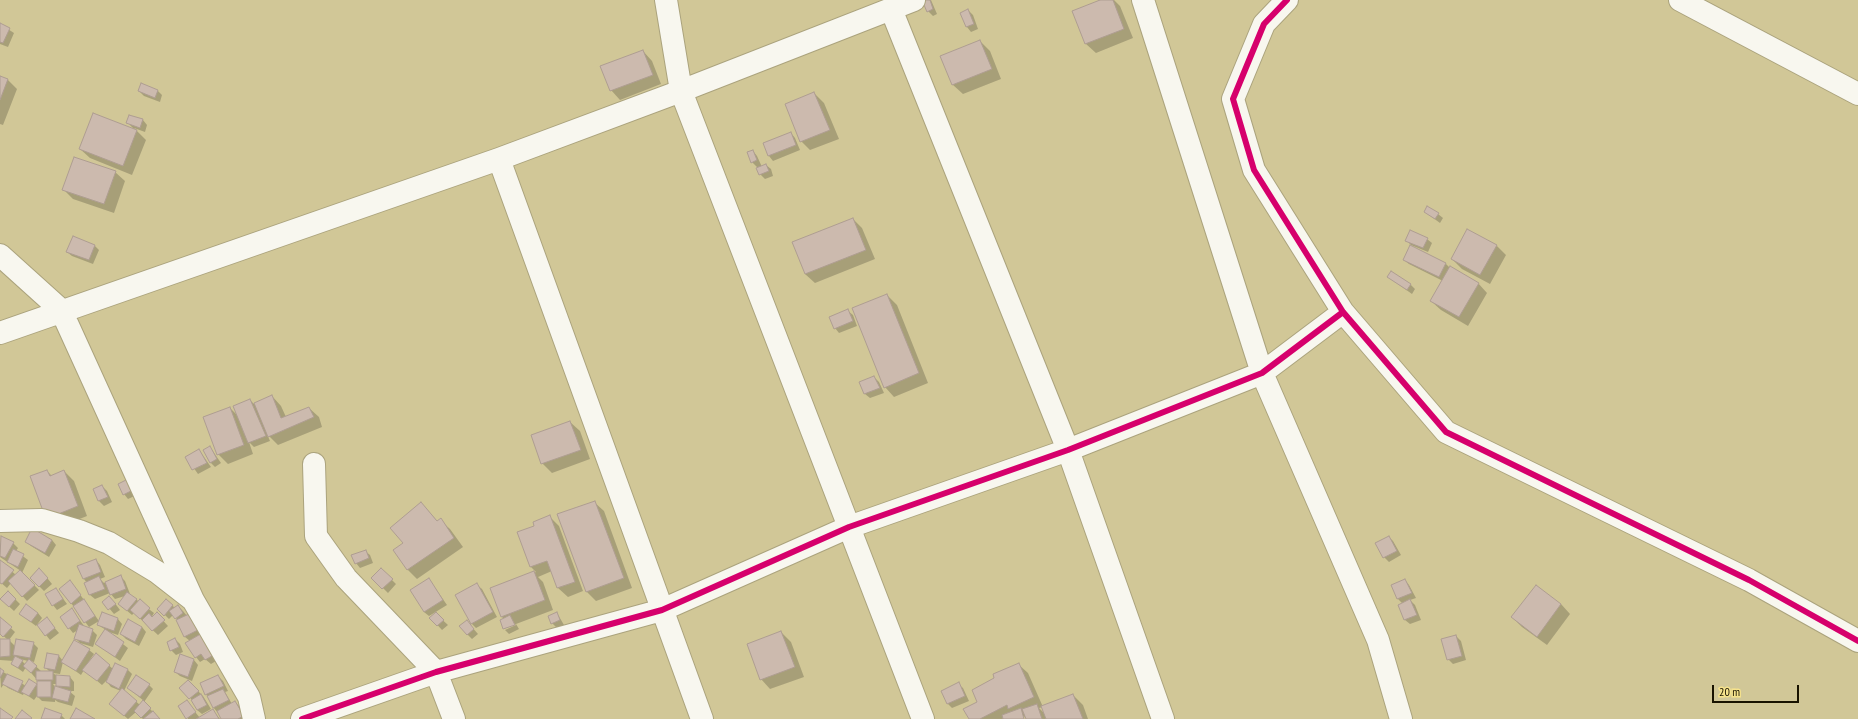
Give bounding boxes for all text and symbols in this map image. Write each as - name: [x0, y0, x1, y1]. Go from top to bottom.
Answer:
- scale bar: [1714, 677, 1801, 703]
- text: 20 m: [1719, 684, 1740, 699]

